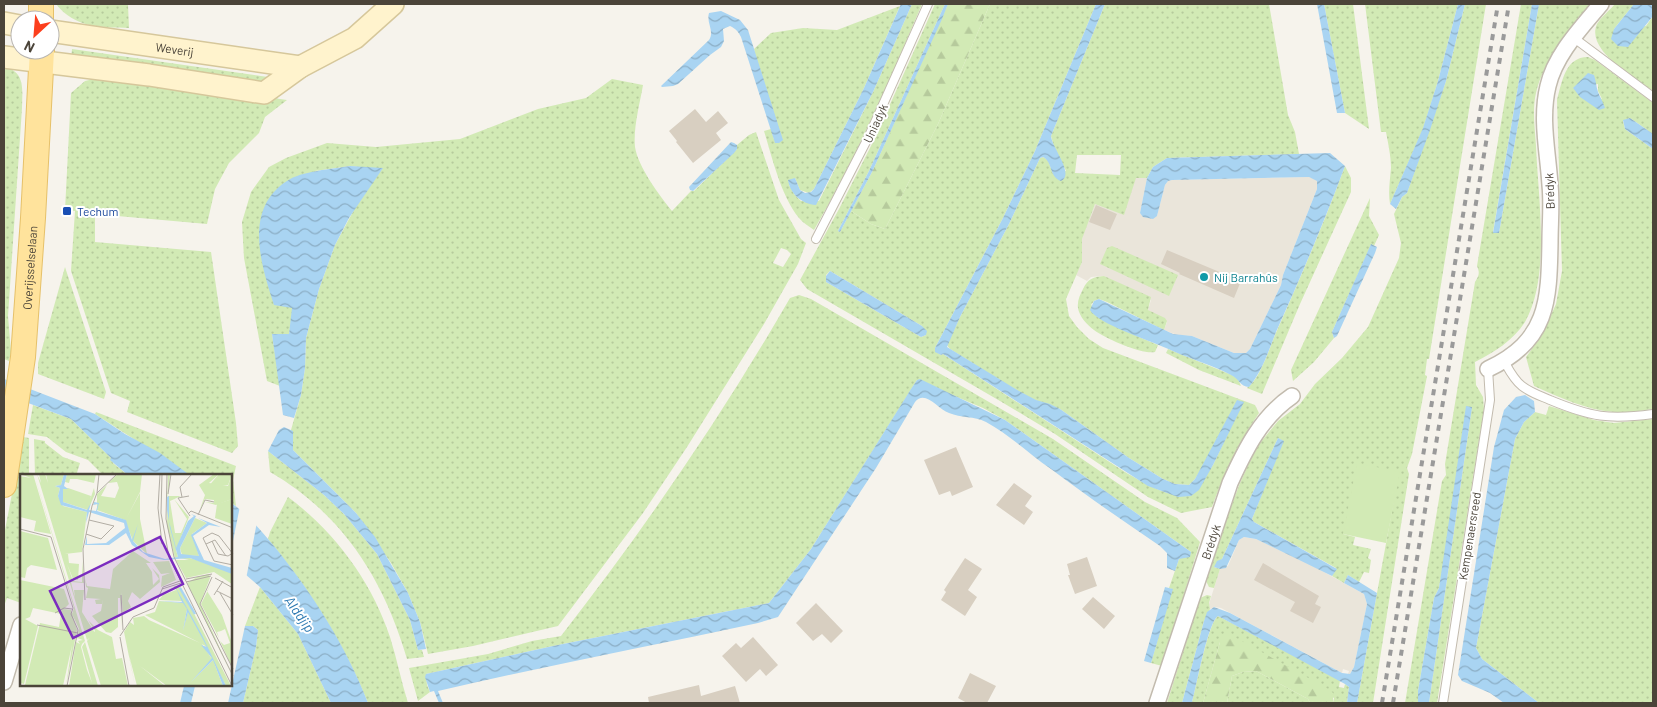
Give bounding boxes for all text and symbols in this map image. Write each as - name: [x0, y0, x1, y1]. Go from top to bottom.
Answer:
- north arrow: [10, 10, 60, 60]
- text: N: [21, 37, 37, 57]
- street label: Weverij: [155, 39, 195, 59]
- street label: Uniadyk: [860, 101, 890, 145]
- street label: Brédyk: [1541, 173, 1557, 209]
- place label: Techum: [77, 204, 119, 218]
- marker: Techum: [61, 205, 73, 217]
- street label: Overijsselselaan: [19, 225, 39, 310]
- place label: Nij Barrahûs: [1214, 270, 1278, 284]
- marker: Nij Barrahûs: [1198, 271, 1210, 283]
- inset map: [20, 474, 232, 687]
- street label: Kempenaersreed: [1455, 491, 1483, 581]
- street label: Brédyk: [1198, 522, 1223, 561]
- water label: Alddjip: [281, 593, 319, 635]

